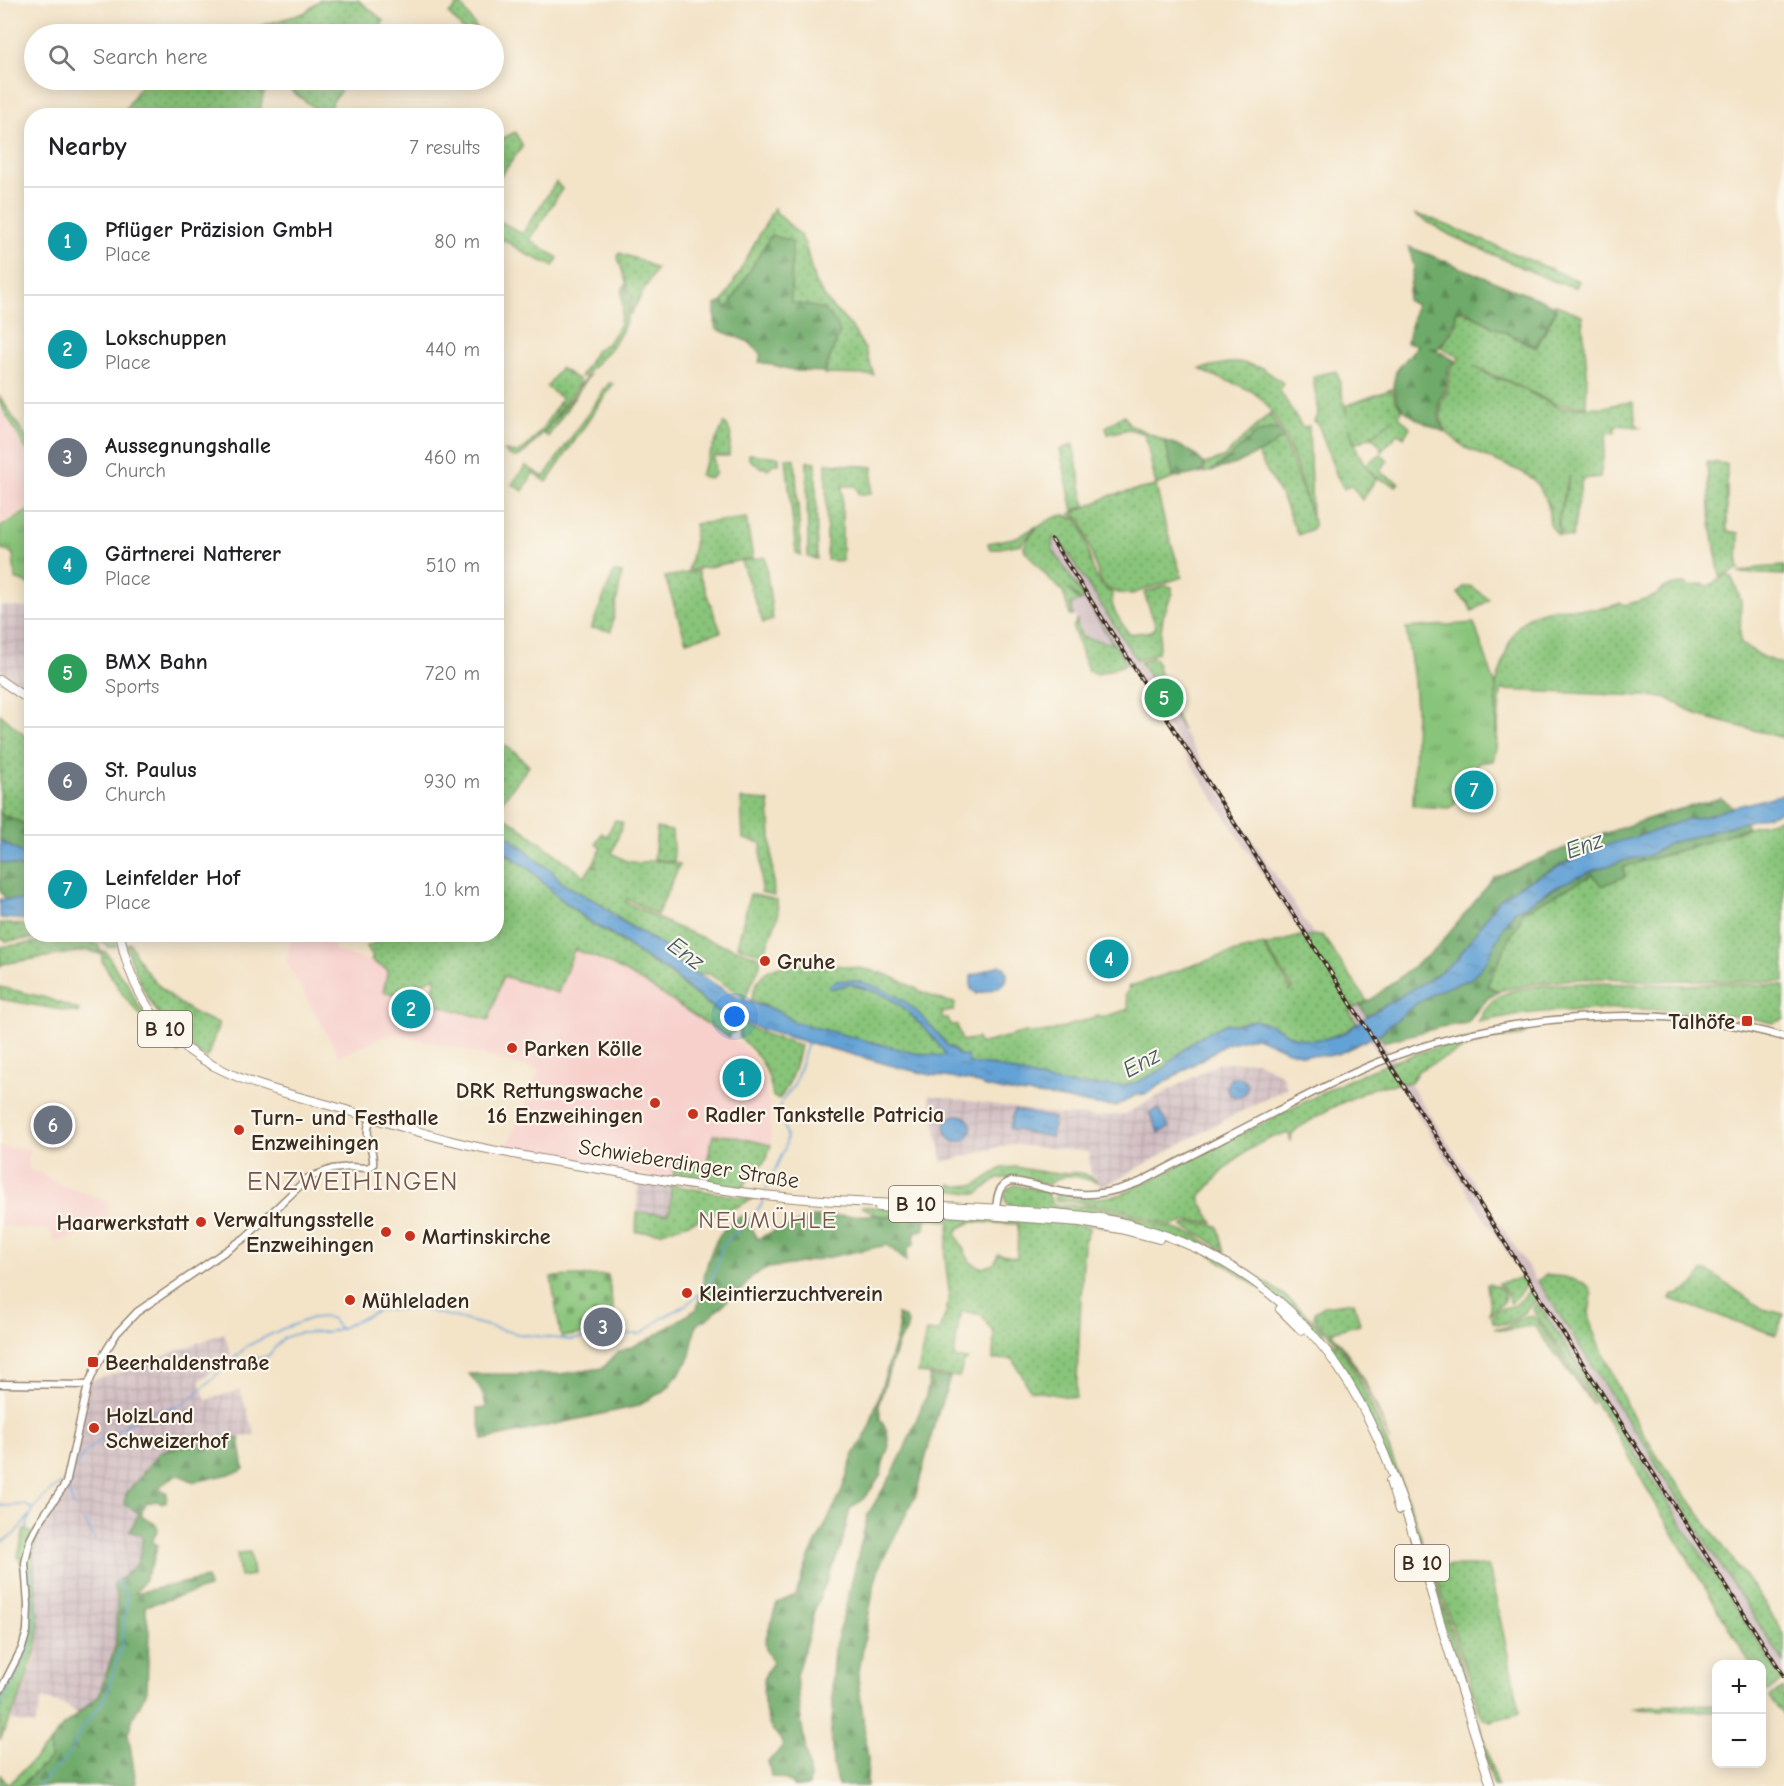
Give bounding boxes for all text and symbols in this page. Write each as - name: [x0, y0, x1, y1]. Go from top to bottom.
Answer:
- search box: [24, 24, 504, 90]
- icon: search: [45, 41, 78, 74]
- text: Search here: [93, 44, 208, 70]
- text: Nearby: [48, 132, 127, 162]
- text: 7 results: [409, 136, 480, 159]
- text: Pflüger Präzision GmbH: [105, 217, 333, 243]
- text: 1: [64, 230, 71, 253]
- text: 80 m: [434, 230, 480, 253]
- text: Place: [105, 243, 151, 266]
- text: Lokschuppen: [105, 325, 227, 351]
- text: 2: [63, 338, 72, 361]
- text: 440 m: [425, 338, 480, 361]
- text: Place: [105, 351, 151, 374]
- text: Aussegnungshalle: [105, 433, 271, 459]
- text: 3: [63, 446, 72, 469]
- text: 460 m: [424, 446, 480, 469]
- text: Church: [105, 459, 166, 482]
- text: Gärtnerei Natterer: [105, 541, 281, 567]
- text: 4: [63, 554, 72, 577]
- text: 510 m: [426, 554, 480, 577]
- text: Place: [105, 567, 151, 590]
- text: BMX Bahn: [105, 649, 208, 675]
- text: 5: [62, 662, 73, 685]
- text: 720 m: [425, 662, 480, 685]
- text: Sports: [105, 675, 159, 698]
- pin: 5: [1144, 676, 1184, 720]
- text: St. Paulus: [105, 757, 197, 783]
- pin: 7: [1454, 768, 1494, 812]
- text: 6: [62, 770, 73, 793]
- text: 930 m: [424, 770, 480, 793]
- text: Church: [105, 783, 166, 806]
- water label: Enz: [1561, 825, 1608, 865]
- text: Leinfelder Hof: [105, 865, 240, 891]
- text: 7: [63, 878, 72, 901]
- text: 1.0 km: [424, 878, 480, 901]
- text: Place: [105, 891, 151, 914]
- water label: Enz: [662, 931, 710, 976]
- pin: 4: [1090, 936, 1128, 982]
- place label: Gruhe: [777, 949, 835, 975]
- marker: Gruhe: [758, 954, 772, 968]
- pin: 2: [392, 986, 430, 1032]
- your location: [720, 1002, 749, 1031]
- place label: Talhöfe: [1669, 1009, 1735, 1035]
- road number: B 10: [138, 1011, 192, 1047]
- marker: Talhöfe: [1740, 1014, 1754, 1028]
- place label: Parken Kölle: [524, 1036, 642, 1062]
- water label: Enz: [1118, 1040, 1165, 1083]
- marker: Parken Kölle: [505, 1041, 519, 1055]
- pin: 1: [722, 1056, 762, 1100]
- place label: DRK Rettungswache 16 Enzweihingen: [456, 1078, 643, 1129]
- marker: DRK Rettungswache 16 Enzweihingen: [648, 1096, 662, 1110]
- pin: 6: [34, 1102, 72, 1148]
- place label: Radler Tankstelle Patricia: [705, 1102, 944, 1128]
- place label: Turn- und Festhalle Enzweihingen: [251, 1105, 439, 1156]
- marker: Radler Tankstelle Patricia: [686, 1107, 700, 1121]
- marker: Turn- und Festhalle Enzweihingen: [232, 1123, 246, 1137]
- street label: Schwieberdinger Straße: [577, 1134, 801, 1194]
- district label: ENZWEIHINGEN: [247, 1167, 459, 1197]
- road number: B 10: [889, 1186, 943, 1222]
- district label: NEUMÜHLE: [698, 1206, 838, 1234]
- place label: Verwaltungsstelle Enzweihingen: [214, 1207, 374, 1258]
- place label: Haarwerkstatt: [56, 1210, 190, 1236]
- marker: Haarwerkstatt: [194, 1215, 208, 1229]
- place label: Martinskirche: [422, 1224, 551, 1250]
- marker: Verwaltungsstelle Enzweihingen: [379, 1225, 393, 1239]
- marker: Martinskirche: [403, 1229, 417, 1243]
- place label: Kleintierzuchtverein: [699, 1281, 883, 1307]
- marker: Kleintierzuchtverein: [680, 1286, 694, 1300]
- place label: Mühleladen: [362, 1288, 469, 1314]
- marker: Mühleladen: [343, 1293, 357, 1307]
- pin: 3: [584, 1304, 622, 1350]
- place label: Beerhaldenstraße: [105, 1350, 269, 1376]
- marker: Beerhaldenstraße: [86, 1355, 100, 1369]
- place label: HolzLand Schweizerhof: [106, 1403, 229, 1454]
- marker: HolzLand Schweizerhof: [87, 1421, 101, 1435]
- road number: B 10: [1395, 1545, 1449, 1581]
- map controls: [1712, 1660, 1766, 1768]
- button: +: [1712, 1660, 1766, 1714]
- button: −: [1712, 1714, 1766, 1768]

